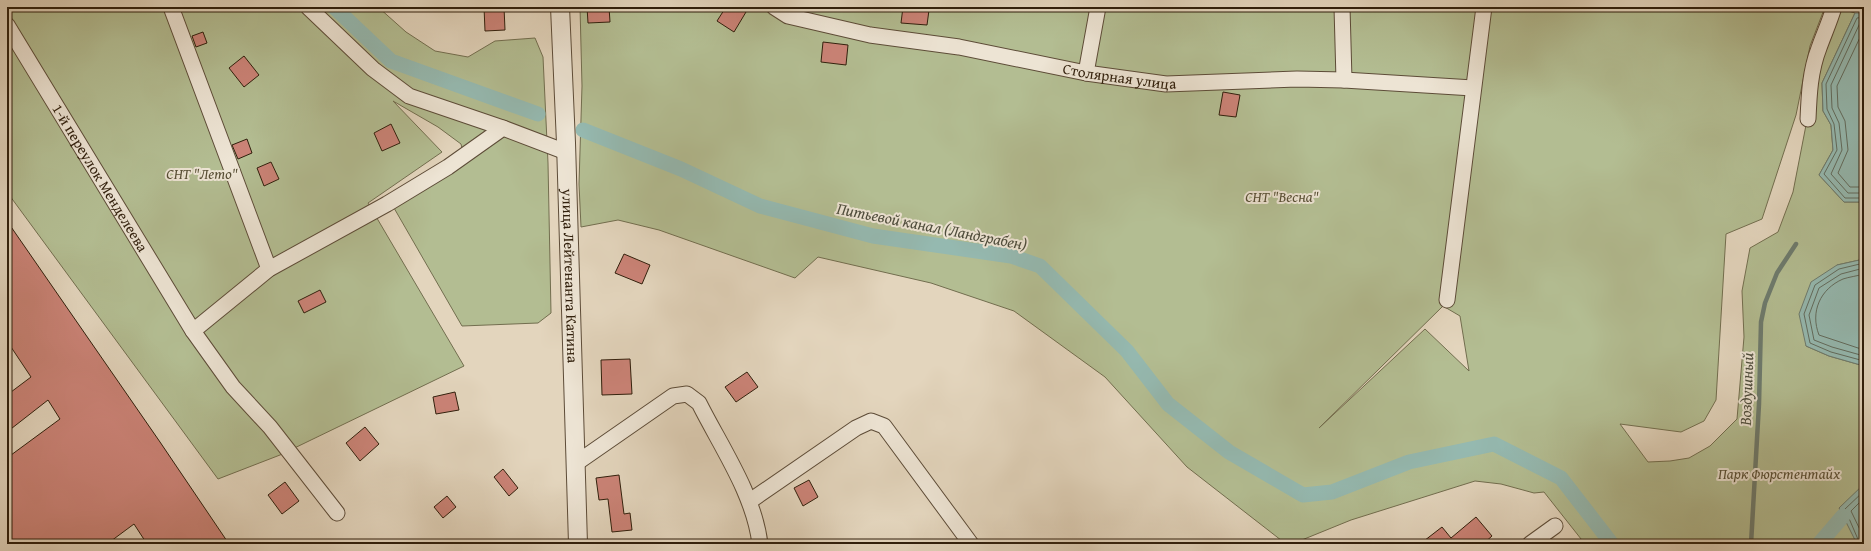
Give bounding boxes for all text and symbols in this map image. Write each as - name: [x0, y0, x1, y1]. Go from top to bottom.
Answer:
- street label: Столярная улица: [1061, 58, 1177, 94]
- street label: 1-й переулок Менделеева: [47, 100, 154, 256]
- park label: СНТ "Лето": [166, 163, 238, 184]
- park label: СНТ "Весна": [1245, 186, 1319, 207]
- street label: улица Лейтенанта Катина: [557, 187, 584, 364]
- water label: Питьевой канал (Ландграбен): [835, 196, 1029, 256]
- water label: Воздушный: [1733, 352, 1759, 427]
- park label: Парк Фюрстентайх: [1718, 463, 1840, 484]

